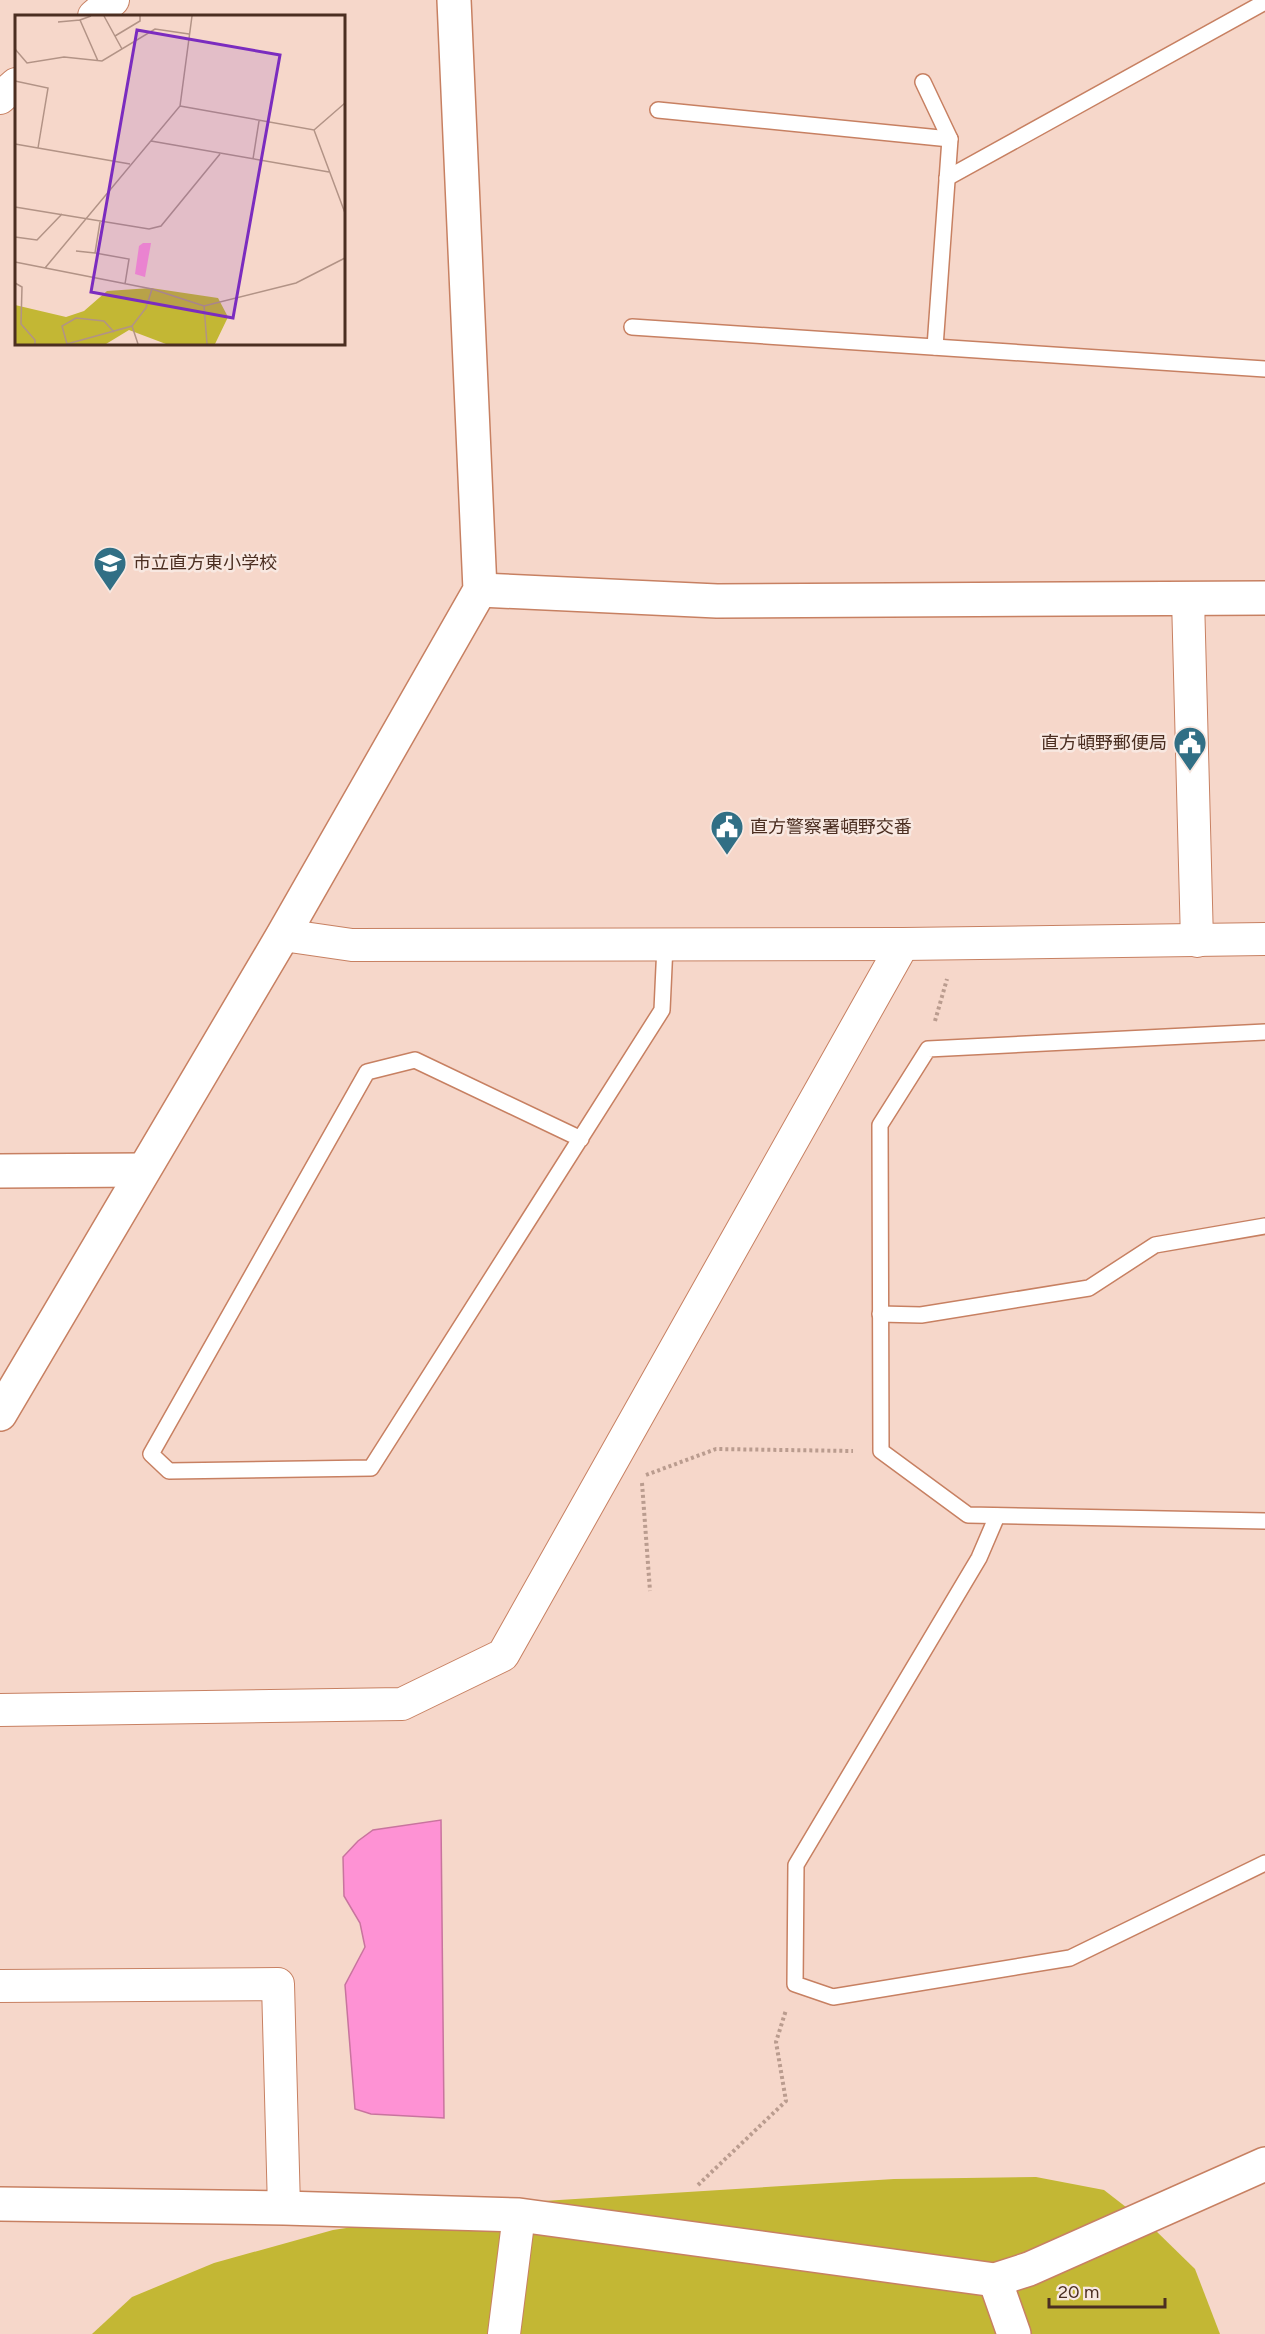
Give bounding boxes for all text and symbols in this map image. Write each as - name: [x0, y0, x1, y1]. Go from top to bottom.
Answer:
- inset map: [15, 15, 345, 345]
- school or university icon: 市立直方東小学校: [92, 545, 128, 592]
- place label: 市立直方東小学校: [133, 552, 277, 574]
- public building icon: 直方頓野郵便局: [1172, 725, 1208, 772]
- place label: 直方頓野郵便局: [1041, 732, 1167, 754]
- public building icon: 直方警察署頓野交番: [709, 809, 745, 856]
- place label: 直方警察署頓野交番: [750, 816, 912, 838]
- scale bar: [1049, 2271, 1164, 2309]
- text: 20 m: [1058, 2281, 1099, 2303]

